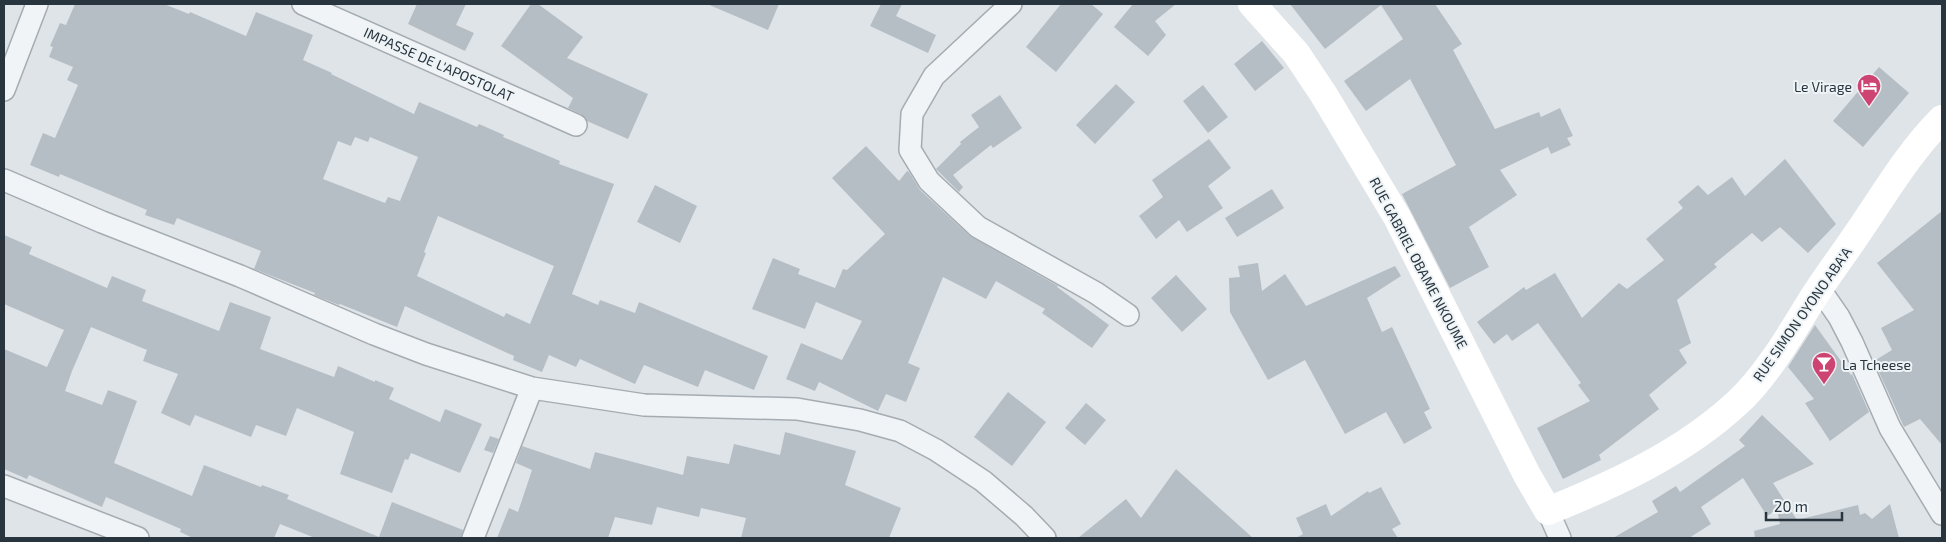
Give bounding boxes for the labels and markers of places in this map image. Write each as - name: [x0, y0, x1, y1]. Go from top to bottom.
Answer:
- hotel icon: Le Virage: [1856, 73, 1882, 107]
- place label: Le Virage: [1794, 78, 1852, 95]
- bar icon: La Tcheese: [1811, 351, 1837, 385]
- place label: La Tcheese: [1842, 356, 1911, 373]

